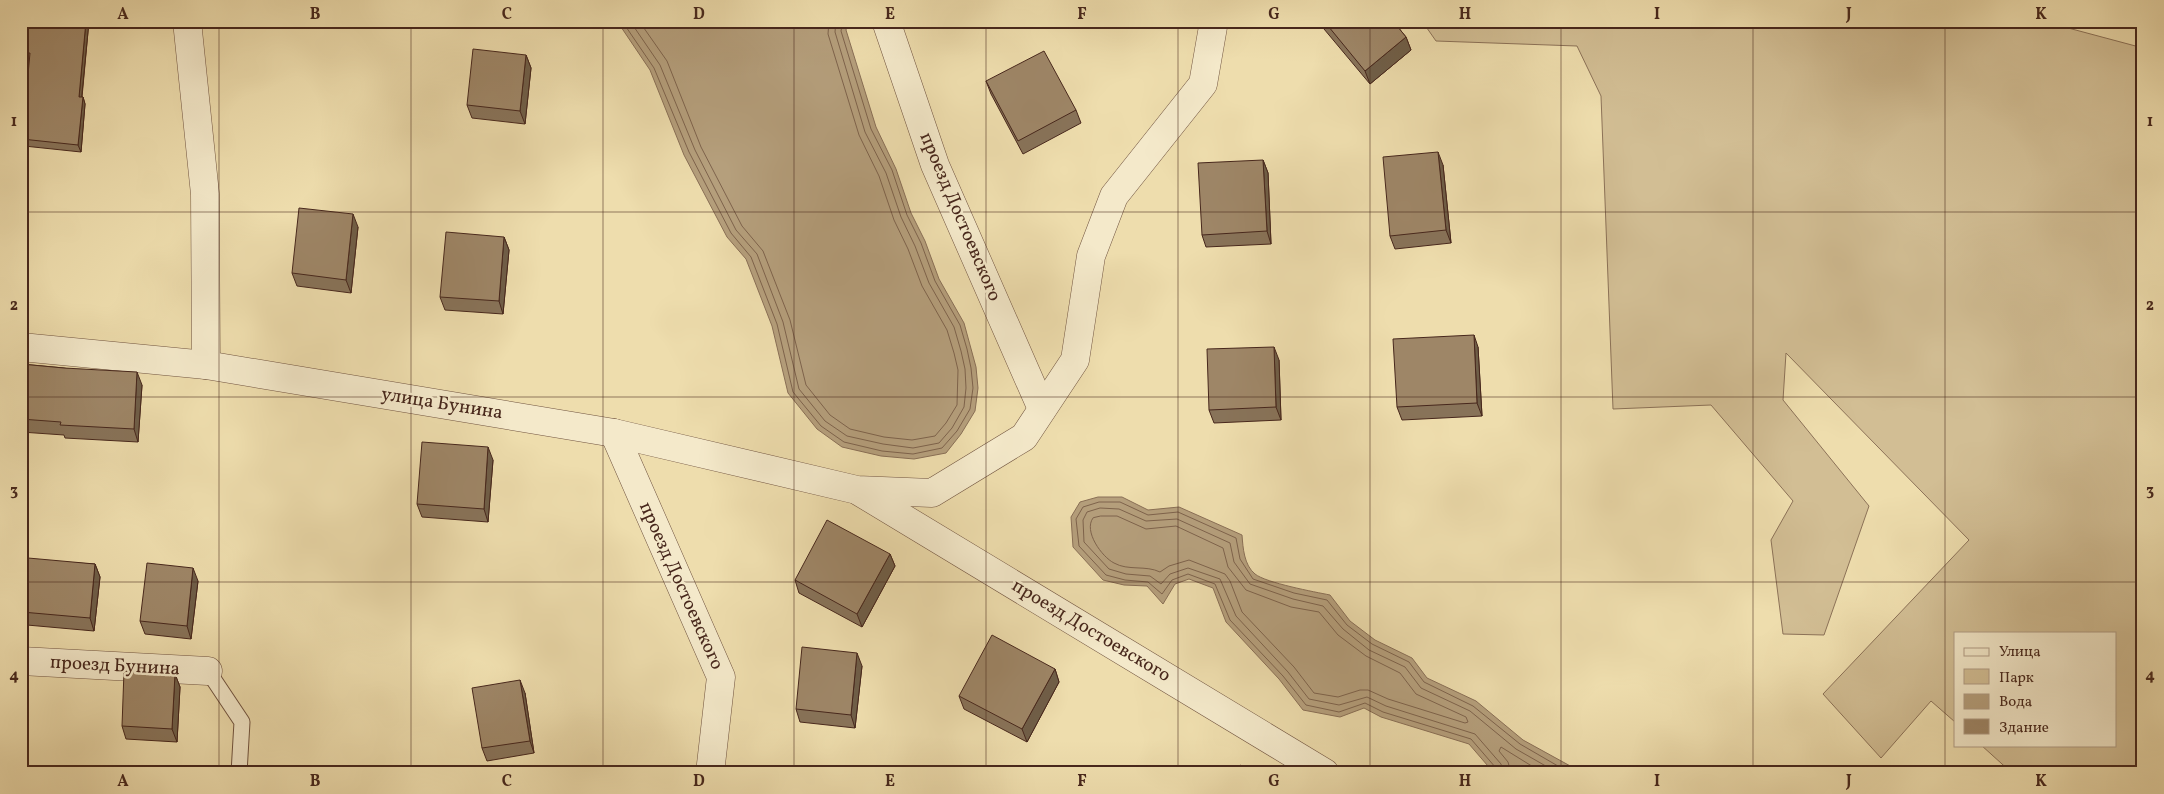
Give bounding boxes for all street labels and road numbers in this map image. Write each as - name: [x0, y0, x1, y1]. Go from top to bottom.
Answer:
- street label: проезд Достоевского: [913, 128, 1007, 306]
- street label: улица Бунина: [379, 382, 505, 426]
- street label: проезд Достоевского: [632, 498, 730, 674]
- street label: проезд Достоевского: [1007, 573, 1175, 689]
- street label: проезд Бунина: [49, 650, 181, 682]

